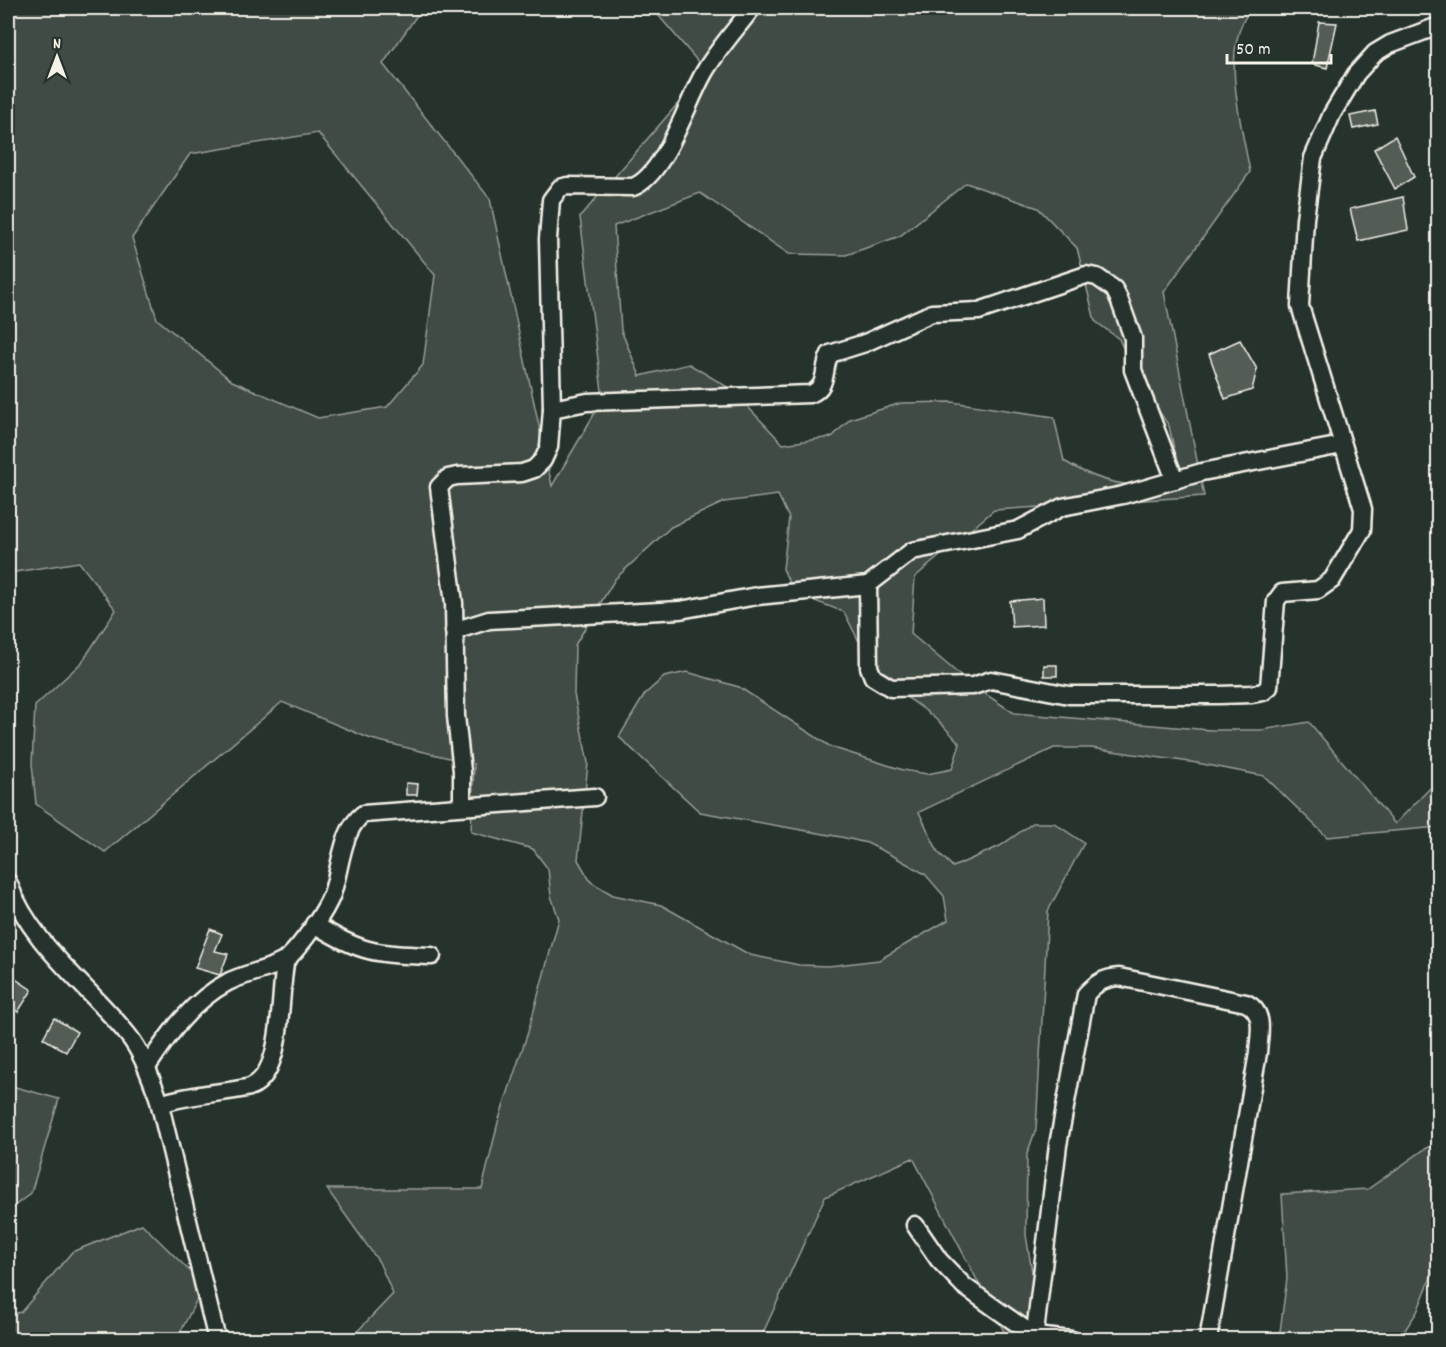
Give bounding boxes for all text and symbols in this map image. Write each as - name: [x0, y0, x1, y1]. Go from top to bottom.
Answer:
- north arrow: [27, 27, 87, 87]
- scale bar: [1227, 27, 1330, 65]
- text: N: [53, 33, 61, 56]
- text: 50 m: [1236, 38, 1271, 63]

